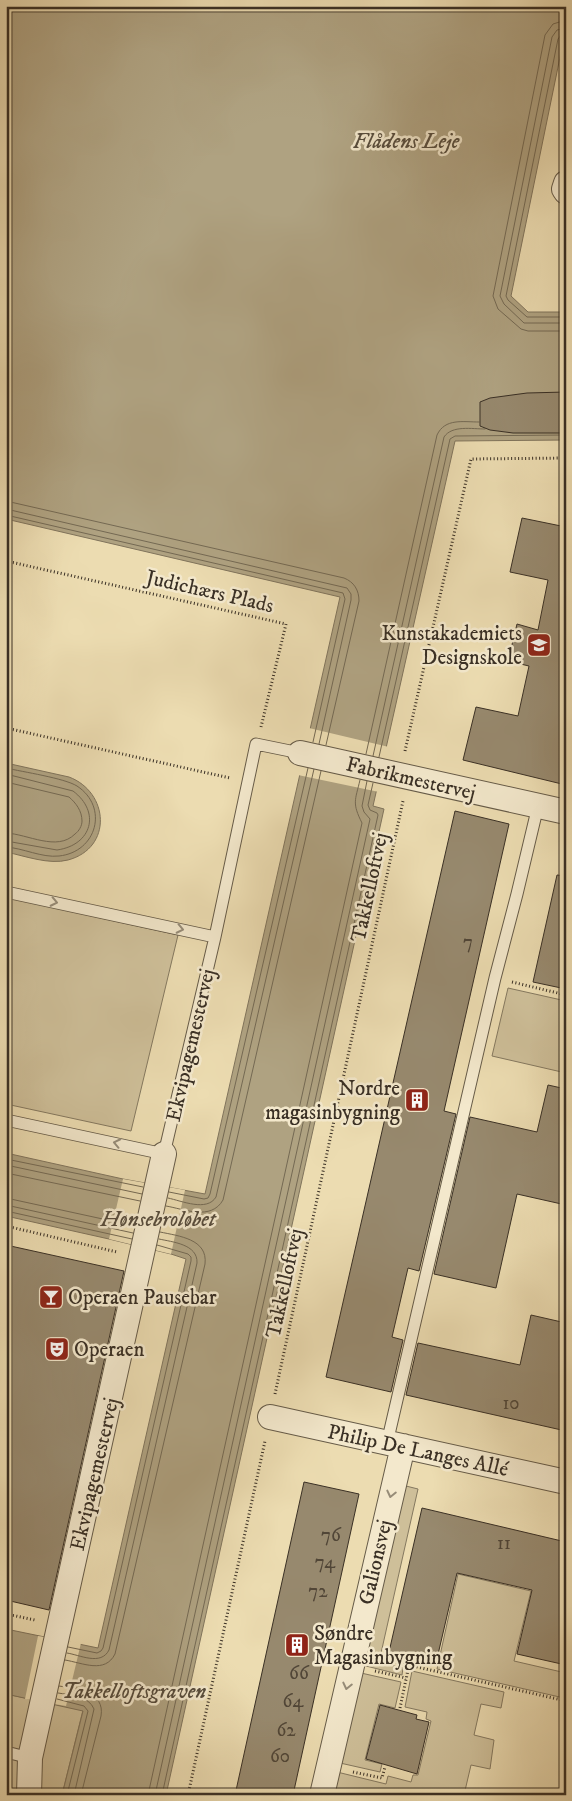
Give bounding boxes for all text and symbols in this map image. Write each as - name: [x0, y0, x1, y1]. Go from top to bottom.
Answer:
- water label: Flådens Leje: [353, 128, 460, 155]
- street label: Judichærs Plads: [141, 564, 276, 619]
- place label: Kunstakademiets Designskole: [382, 621, 522, 671]
- school or university icon: Kunstakademiets Designskole: [526, 632, 552, 658]
- street label: Fabrikmestervej: [343, 751, 478, 807]
- street label: Takkelloftvej: [346, 830, 394, 944]
- one-way arrow: [49, 896, 58, 907]
- one-way arrow: [176, 923, 185, 934]
- house number: 7: [463, 931, 473, 954]
- street label: Ekvipagemestervej: [161, 966, 221, 1124]
- place label: Nordre magasinbygning: [265, 1076, 401, 1126]
- building icon: Nordre magasinbygning: [404, 1087, 430, 1113]
- one-way arrow: [112, 1139, 121, 1149]
- water label: Hønsebroløbet: [99, 1206, 217, 1233]
- street label: Takkelloftvej: [261, 1226, 309, 1340]
- bar icon: Operaen Pausebar: [38, 1284, 64, 1310]
- place label: Operaen Pausebar: [68, 1285, 217, 1311]
- theatre icon: Operaen: [44, 1336, 70, 1362]
- place label: Operaen: [74, 1337, 145, 1363]
- house number: 10: [502, 1392, 520, 1415]
- street label: Ekvipagemestervej: [65, 1395, 125, 1553]
- street label: Philip De Langes Allé: [325, 1419, 511, 1483]
- one-way arrow: [386, 1489, 397, 1498]
- street label: Galionsvej: [354, 1517, 398, 1607]
- house number: 76: [321, 1524, 342, 1547]
- house number: 11: [497, 1532, 511, 1555]
- house number: 74: [315, 1551, 336, 1574]
- house number: 72: [308, 1580, 328, 1603]
- place label: Søndre Magasinbygning: [314, 1621, 453, 1671]
- building icon: Søndre Magasinbygning: [284, 1632, 310, 1658]
- house number: 66: [289, 1662, 310, 1685]
- water label: Takkelloftsgraven: [62, 1678, 206, 1705]
- one-way arrow: [342, 1682, 352, 1690]
- house number: 64: [283, 1690, 304, 1713]
- house number: 62: [276, 1719, 296, 1742]
- house number: 60: [270, 1745, 290, 1768]

